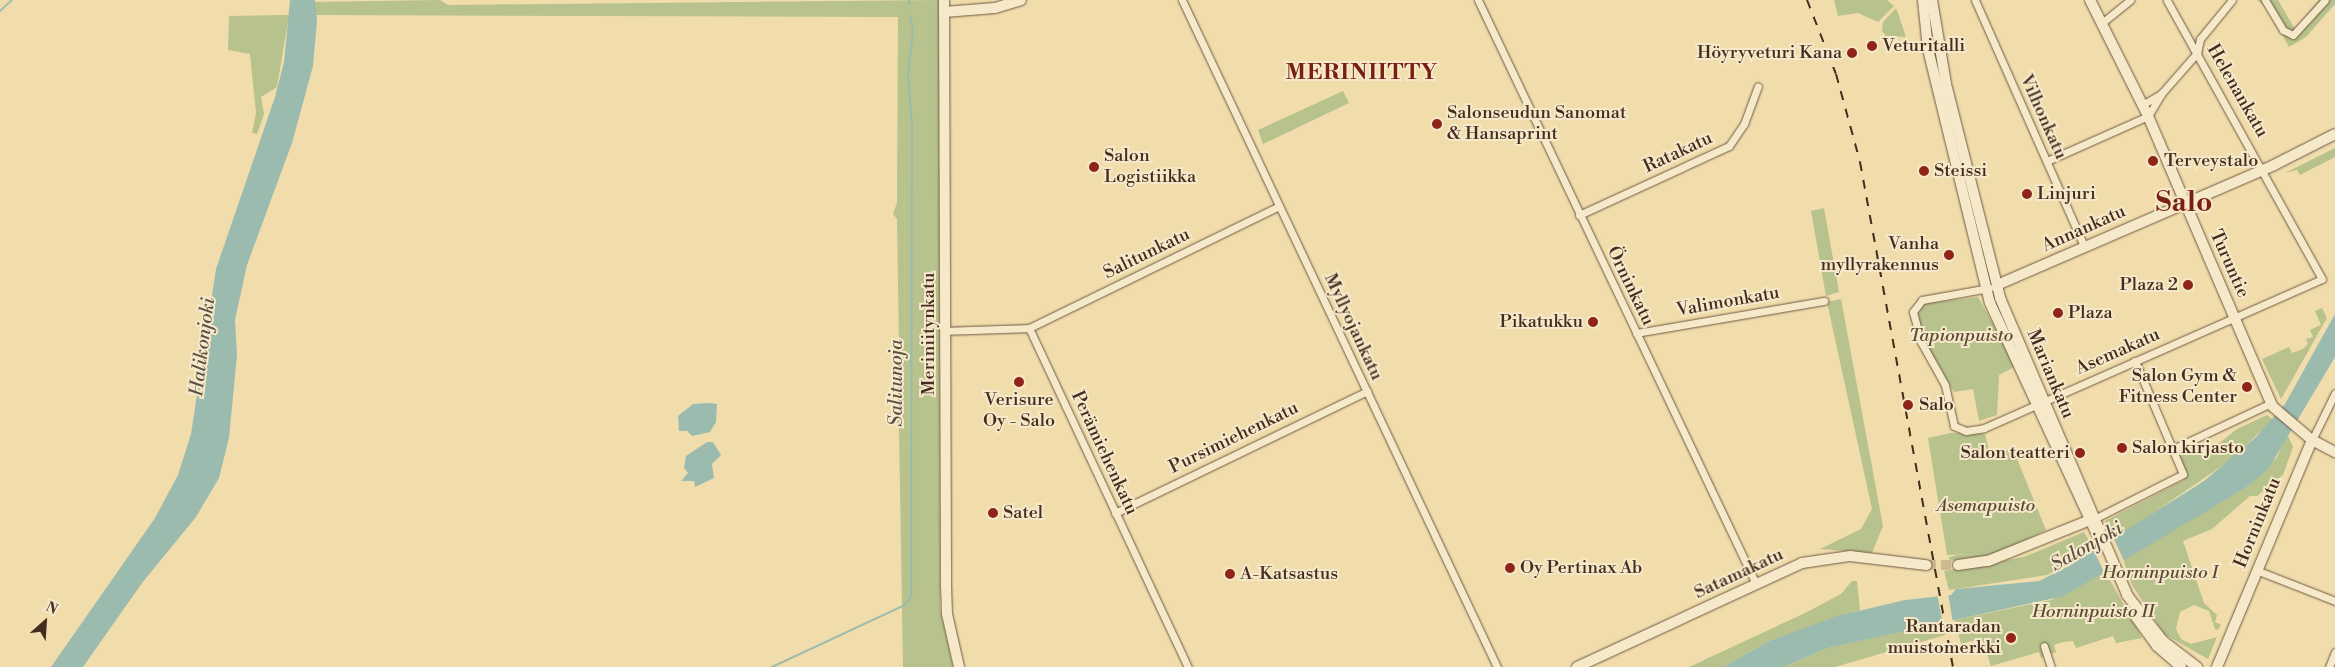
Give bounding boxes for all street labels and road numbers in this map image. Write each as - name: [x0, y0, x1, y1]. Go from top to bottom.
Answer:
- street label: Helenankatu: [2202, 40, 2272, 142]
- street label: Vilhonkatu: [2015, 71, 2071, 163]
- street label: Ratakatu: [1640, 128, 1716, 178]
- street label: Annankatu: [2039, 201, 2129, 257]
- street label: Salitunkatu: [1100, 224, 1194, 284]
- street label: Turuntie: [2204, 227, 2254, 301]
- street label: Örninkatu: [1602, 243, 1658, 329]
- street label: Myllyojankatu: [1319, 270, 1387, 384]
- street label: Meriniitynkatu: [918, 272, 940, 396]
- street label: Valimonkatu: [1675, 282, 1781, 322]
- street label: Asemakatu: [2073, 324, 2163, 380]
- street label: Mariankatu: [2022, 326, 2078, 422]
- street label: Perämiehenkatu: [1066, 388, 1142, 518]
- street label: Pursimiehenkatu: [1166, 397, 1302, 479]
- street label: Horninkatu: [2230, 475, 2286, 571]
- street label: Satamakatu: [1691, 544, 1787, 604]

